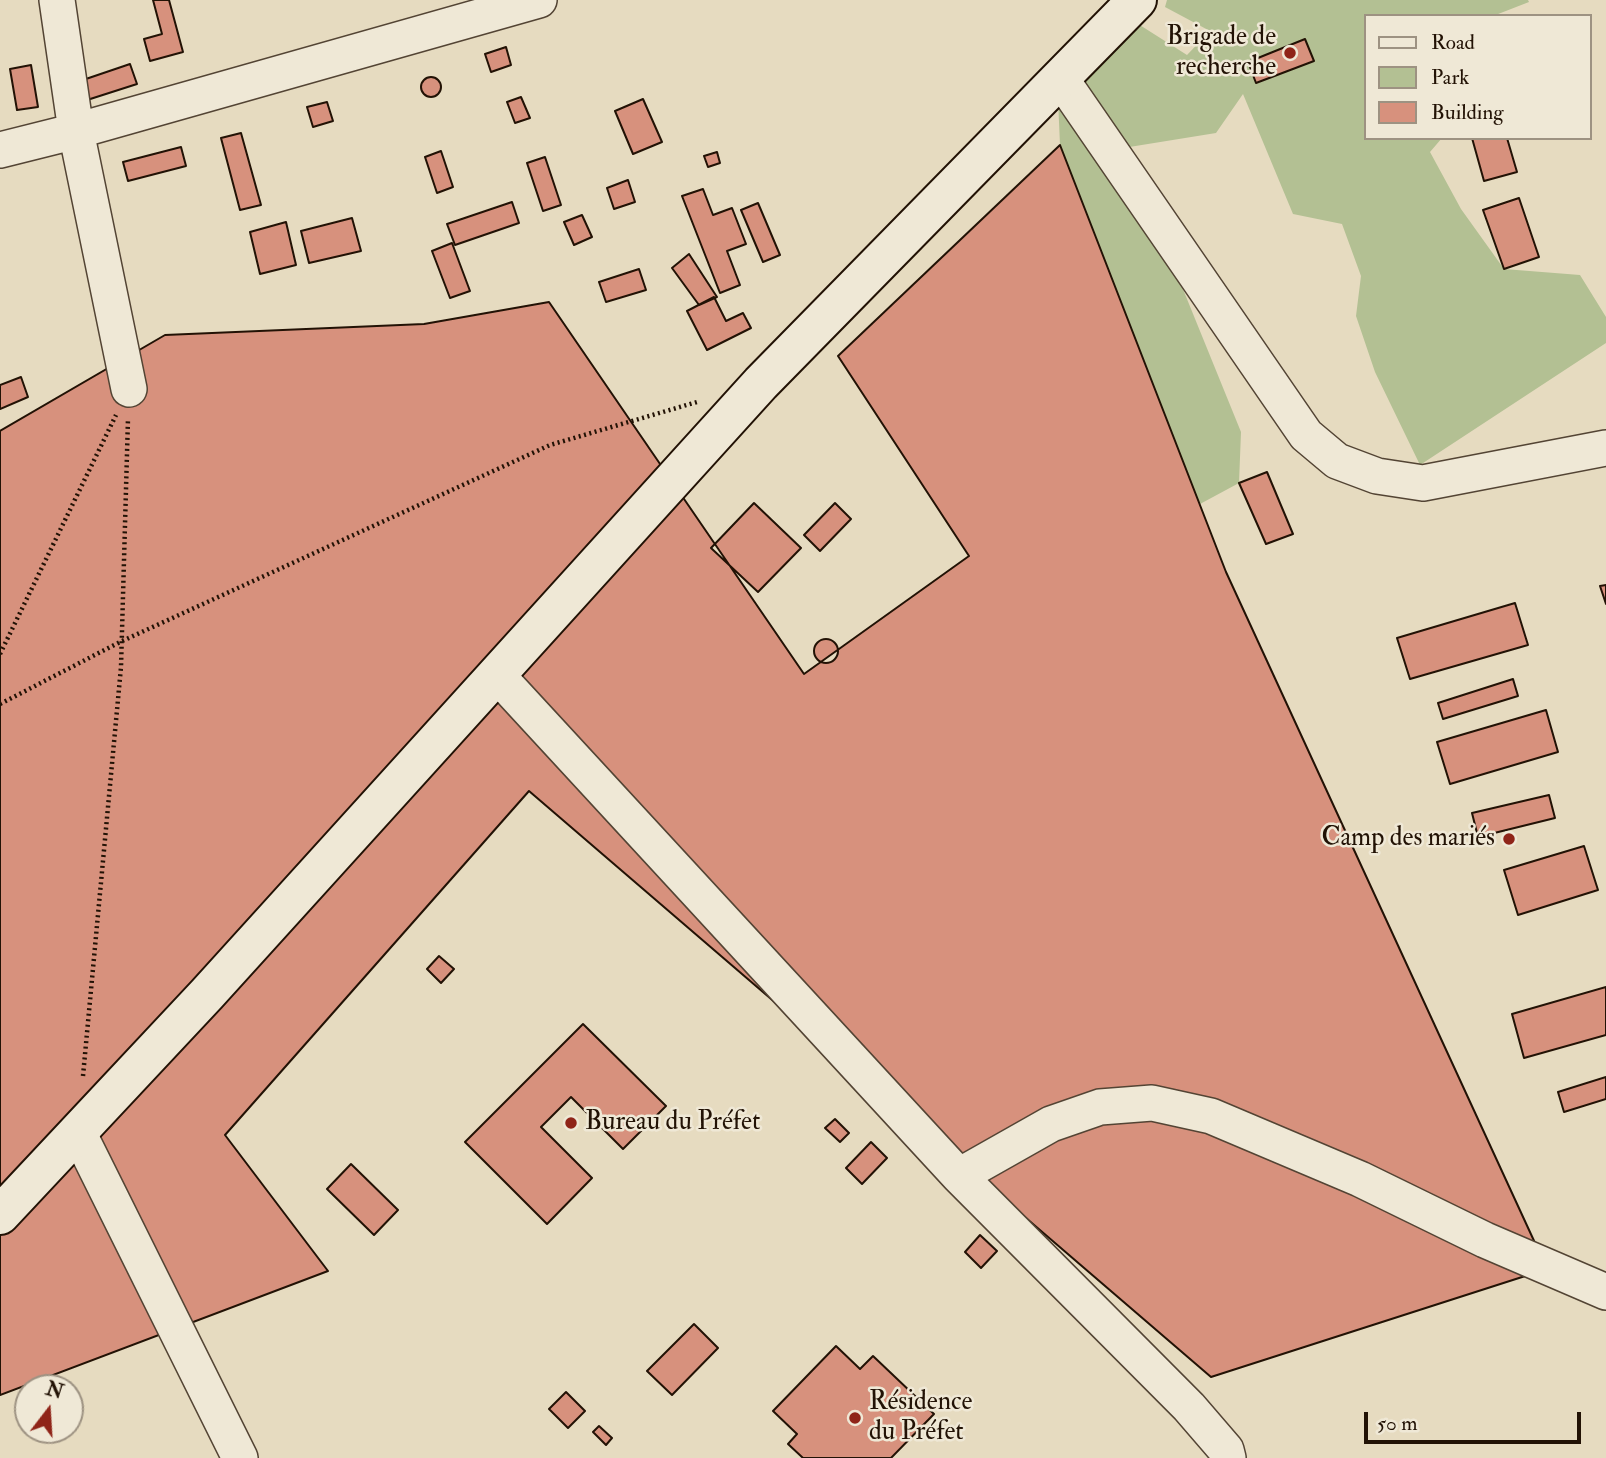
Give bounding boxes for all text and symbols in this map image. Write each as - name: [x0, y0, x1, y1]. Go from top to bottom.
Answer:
- legend: [1364, 14, 1592, 140]
- place label: Brigade de recherche: [1166, 22, 1276, 84]
- text: Road: [1431, 29, 1475, 56]
- marker: Brigade de recherche: [1282, 45, 1298, 61]
- text: Park: [1431, 64, 1469, 91]
- text: Building: [1431, 99, 1504, 126]
- place label: Camp des mariés: [1321, 823, 1495, 855]
- marker: Camp des mariés: [1501, 831, 1517, 847]
- place label: Bureau du Préfet: [585, 1107, 760, 1139]
- marker: Bureau du Préfet: [563, 1115, 579, 1131]
- north arrow: [14, 1374, 84, 1444]
- text: N: [43, 1377, 66, 1405]
- place label: Résidence du Préfet: [869, 1387, 972, 1448]
- scale bar: [1368, 1398, 1585, 1442]
- marker: Résidence du Préfet: [847, 1410, 863, 1426]
- text: 50 m: [1377, 1410, 1418, 1437]

